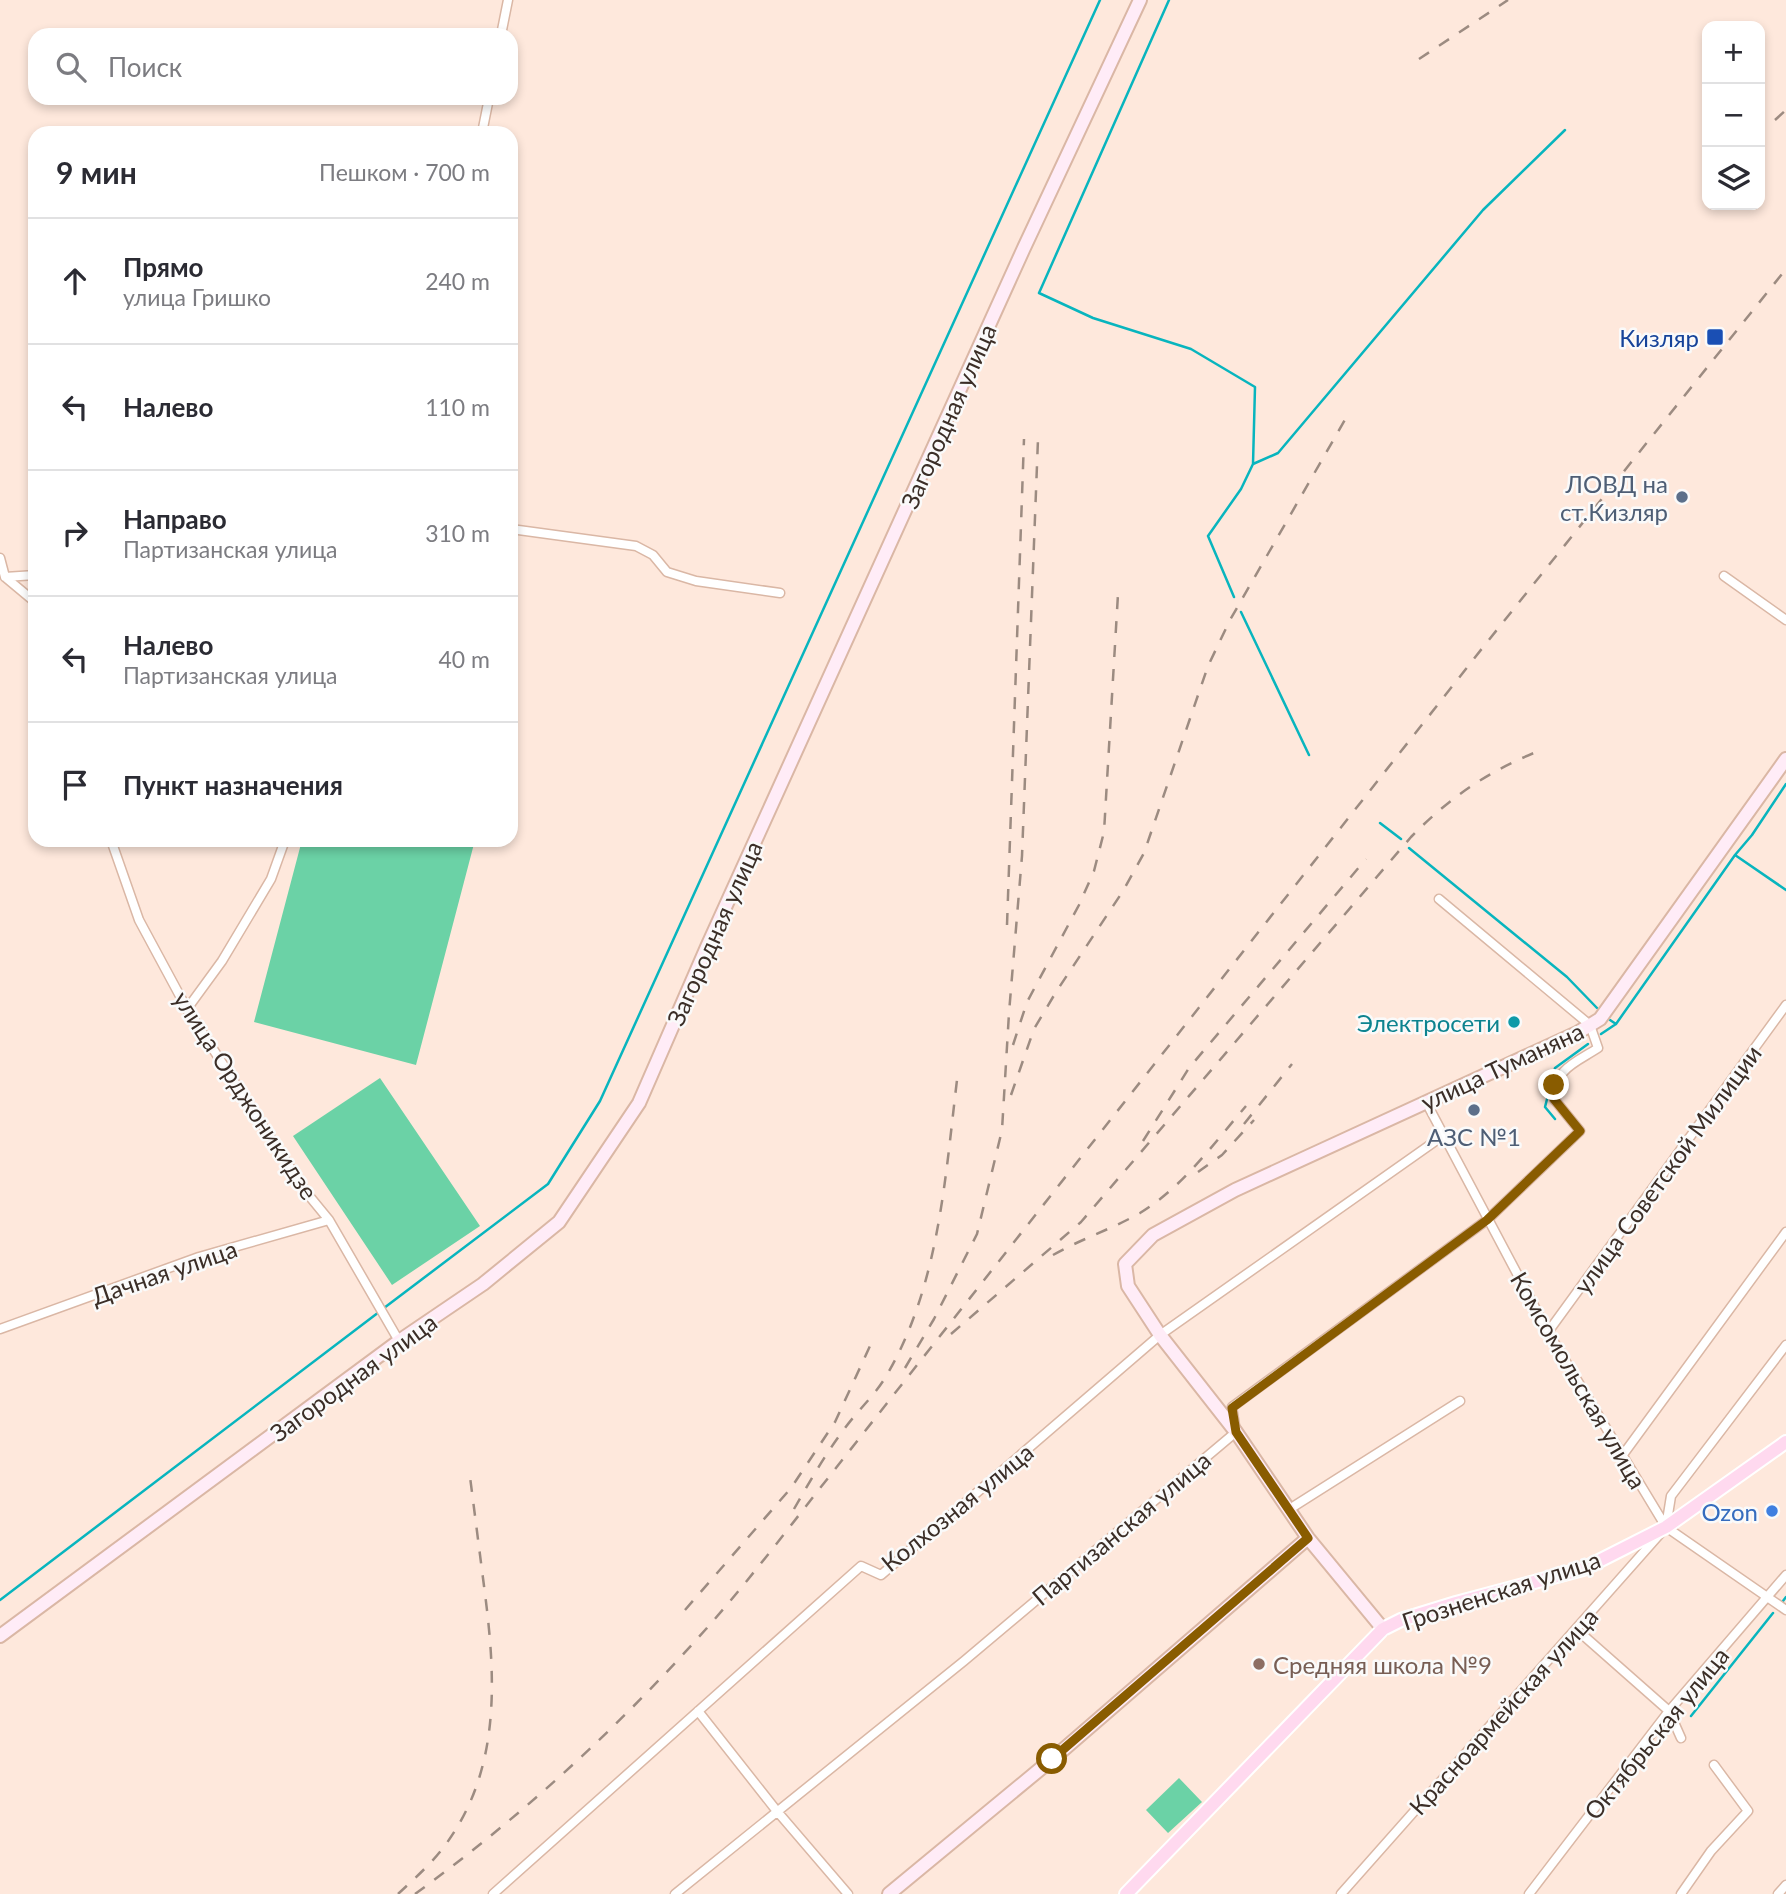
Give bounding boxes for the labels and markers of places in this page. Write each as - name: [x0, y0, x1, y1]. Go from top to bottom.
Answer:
- place label: Кизляр: [1619, 323, 1699, 352]
- marker: Кизляр: [1705, 327, 1725, 347]
- place label: ЛОВД на ст.Кизляр: [1560, 469, 1668, 526]
- marker: ЛОВД на ст.Кизляр: [1674, 489, 1690, 505]
- place label: Электросети: [1357, 1008, 1500, 1037]
- marker: Электросети: [1506, 1014, 1522, 1030]
- marker: АЗС №1: [1466, 1102, 1482, 1118]
- place label: АЗС №1: [1427, 1122, 1521, 1151]
- place label: Ozon: [1701, 1497, 1758, 1526]
- marker: Ozon: [1764, 1503, 1780, 1519]
- place label: Средняя школа №9: [1273, 1650, 1492, 1679]
- marker: Средняя школа №9: [1251, 1656, 1267, 1672]

